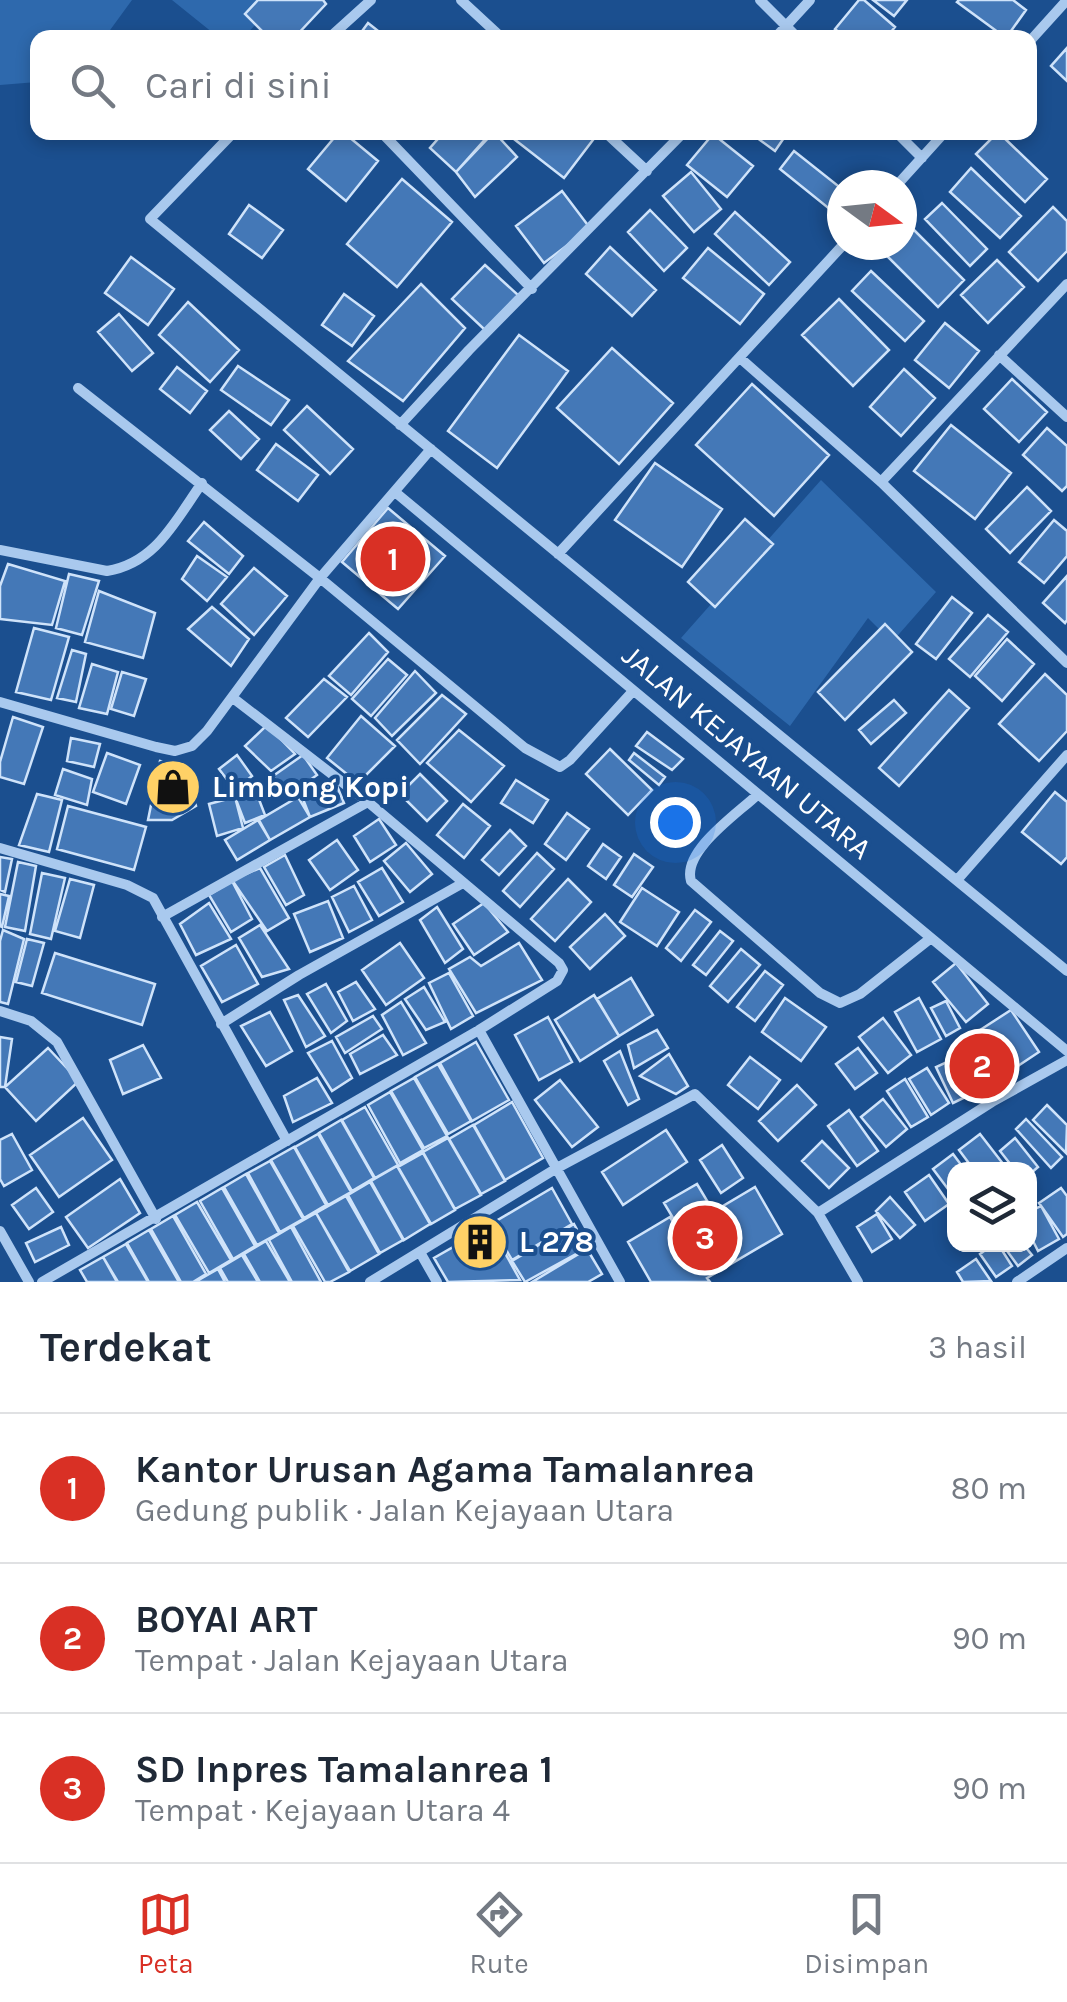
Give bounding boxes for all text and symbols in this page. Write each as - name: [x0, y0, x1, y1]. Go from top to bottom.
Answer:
- search box: [30, 30, 1037, 140]
- icon: search: [65, 58, 120, 113]
- text: Cari di sini: [145, 63, 332, 108]
- north arrow: [827, 170, 917, 260]
- pin: 1: [360, 522, 426, 596]
- street label: JALAN KEJAYAAN UTARA: [615, 637, 879, 867]
- shop icon: Limbong Kopi: [143, 757, 203, 817]
- place label: Limbong Kopi: [212, 769, 409, 805]
- your location: [650, 797, 701, 848]
- pin: 2: [950, 1028, 1014, 1104]
- map controls: [947, 1162, 1037, 1252]
- button: layers: [947, 1162, 1037, 1252]
- pin: 3: [672, 1200, 738, 1276]
- building icon: L 278: [450, 1212, 510, 1272]
- place label: L 278: [519, 1224, 594, 1260]
- text: Terdekat: [40, 1322, 212, 1372]
- text: 3 hasil: [928, 1329, 1027, 1366]
- text: Kantor Urusan Agama Tamalanrea: [135, 1447, 755, 1492]
- text: 1: [67, 1470, 78, 1507]
- text: 80 m: [951, 1470, 1027, 1507]
- text: Gedung publik · Jalan Kejayaan Utara: [135, 1492, 674, 1529]
- text: BOYAI ART: [135, 1597, 318, 1642]
- text: 2: [63, 1620, 82, 1657]
- text: 90 m: [952, 1620, 1027, 1657]
- text: Tempat · Jalan Kejayaan Utara: [135, 1642, 569, 1679]
- text: SD Inpres Tamalanrea 1: [135, 1747, 553, 1792]
- text: 3: [63, 1770, 82, 1807]
- text: 90 m: [952, 1770, 1027, 1807]
- text: Tempat · Kejayaan Utara 4: [135, 1792, 510, 1829]
- tab: Peta: [138, 1887, 194, 1980]
- tab: Rute: [470, 1887, 529, 1980]
- tab: Disimpan: [804, 1887, 929, 1980]

